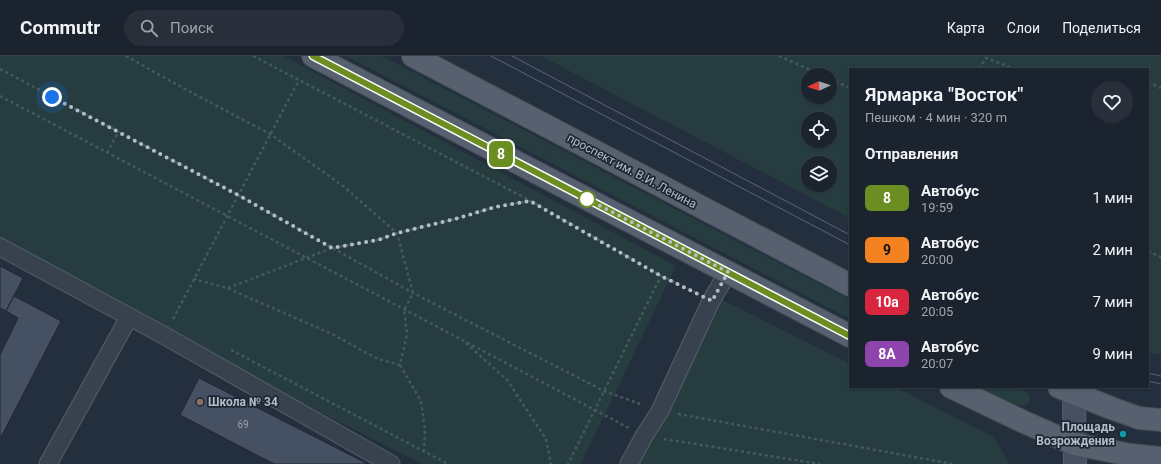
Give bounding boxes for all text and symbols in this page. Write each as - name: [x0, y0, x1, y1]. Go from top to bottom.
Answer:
- search box: [124, 10, 404, 46]
- text: Commutr: [20, 16, 100, 39]
- icon: search: [138, 17, 160, 39]
- text: Поиск: [170, 19, 214, 37]
- text: Карта: [947, 20, 985, 36]
- text: Слои: [1007, 20, 1040, 36]
- text: Поделиться: [1062, 20, 1141, 36]
- north arrow: [801, 68, 837, 104]
- map controls: [801, 68, 837, 192]
- button: heart: [1091, 81, 1133, 123]
- text: Ярмарка "Восток": [865, 83, 1023, 106]
- your location: [42, 87, 62, 107]
- text: Пешком · 4 мин · 320 m: [865, 110, 1007, 125]
- button: locate: [801, 112, 837, 148]
- street label: проспект им. В.И. Ленина: [565, 131, 699, 211]
- line badge: 8: [488, 141, 514, 167]
- text: Отправления: [865, 145, 958, 163]
- text: 8: [497, 146, 505, 162]
- button: layers: [801, 156, 837, 192]
- text: Автобус: [921, 182, 979, 200]
- text: 1 мин: [1092, 189, 1133, 207]
- unlabelled marker: [578, 190, 596, 208]
- text: 8: [883, 190, 891, 206]
- text: 19:59: [921, 200, 953, 215]
- text: Автобус: [921, 234, 979, 252]
- text: 2 мин: [1092, 241, 1133, 259]
- text: 9: [883, 242, 891, 258]
- text: 20:00: [921, 252, 953, 267]
- text: Автобус: [921, 286, 979, 304]
- text: 7 мин: [1092, 293, 1133, 311]
- text: 10а: [875, 294, 899, 310]
- text: 20:05: [921, 304, 953, 319]
- text: Автобус: [921, 338, 979, 356]
- text: 9 мин: [1092, 345, 1133, 363]
- text: 8А: [878, 346, 896, 362]
- text: 20:07: [921, 356, 953, 371]
- place label: Школа № 34: [208, 395, 278, 409]
- marker: Школа № 34: [195, 397, 205, 407]
- house number: 69: [237, 419, 249, 430]
- place label: Площадь Возрождения: [1036, 420, 1115, 448]
- marker: Площадь Возрождения: [1118, 429, 1128, 439]

